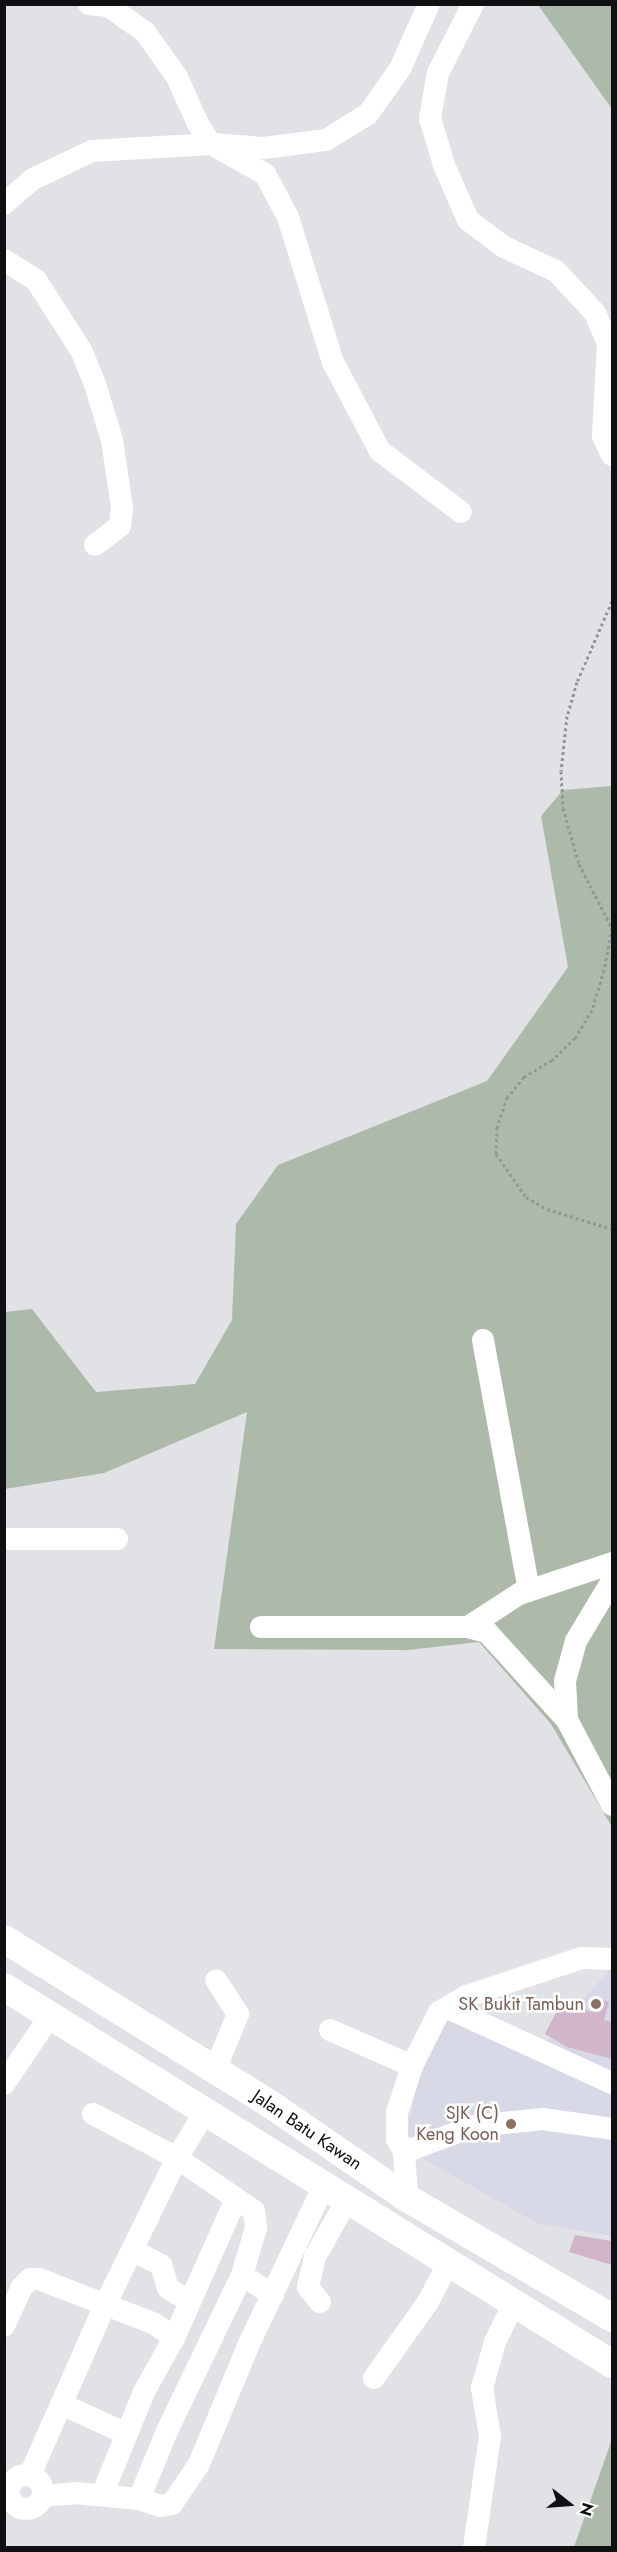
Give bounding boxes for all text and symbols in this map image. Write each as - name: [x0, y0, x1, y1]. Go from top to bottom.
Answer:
- place label: SK Bukit Tambun: [458, 1993, 584, 2015]
- marker: SK Bukit Tambun: [589, 1997, 603, 2011]
- street label: Jalan Batu Kawan: [248, 2085, 366, 2175]
- place label: SJK (C) Keng Koon: [416, 2103, 499, 2146]
- marker: SJK (C) Keng Koon: [504, 2117, 518, 2131]
- north arrow: [539, 2474, 599, 2534]
- text: N: [574, 2500, 600, 2519]

